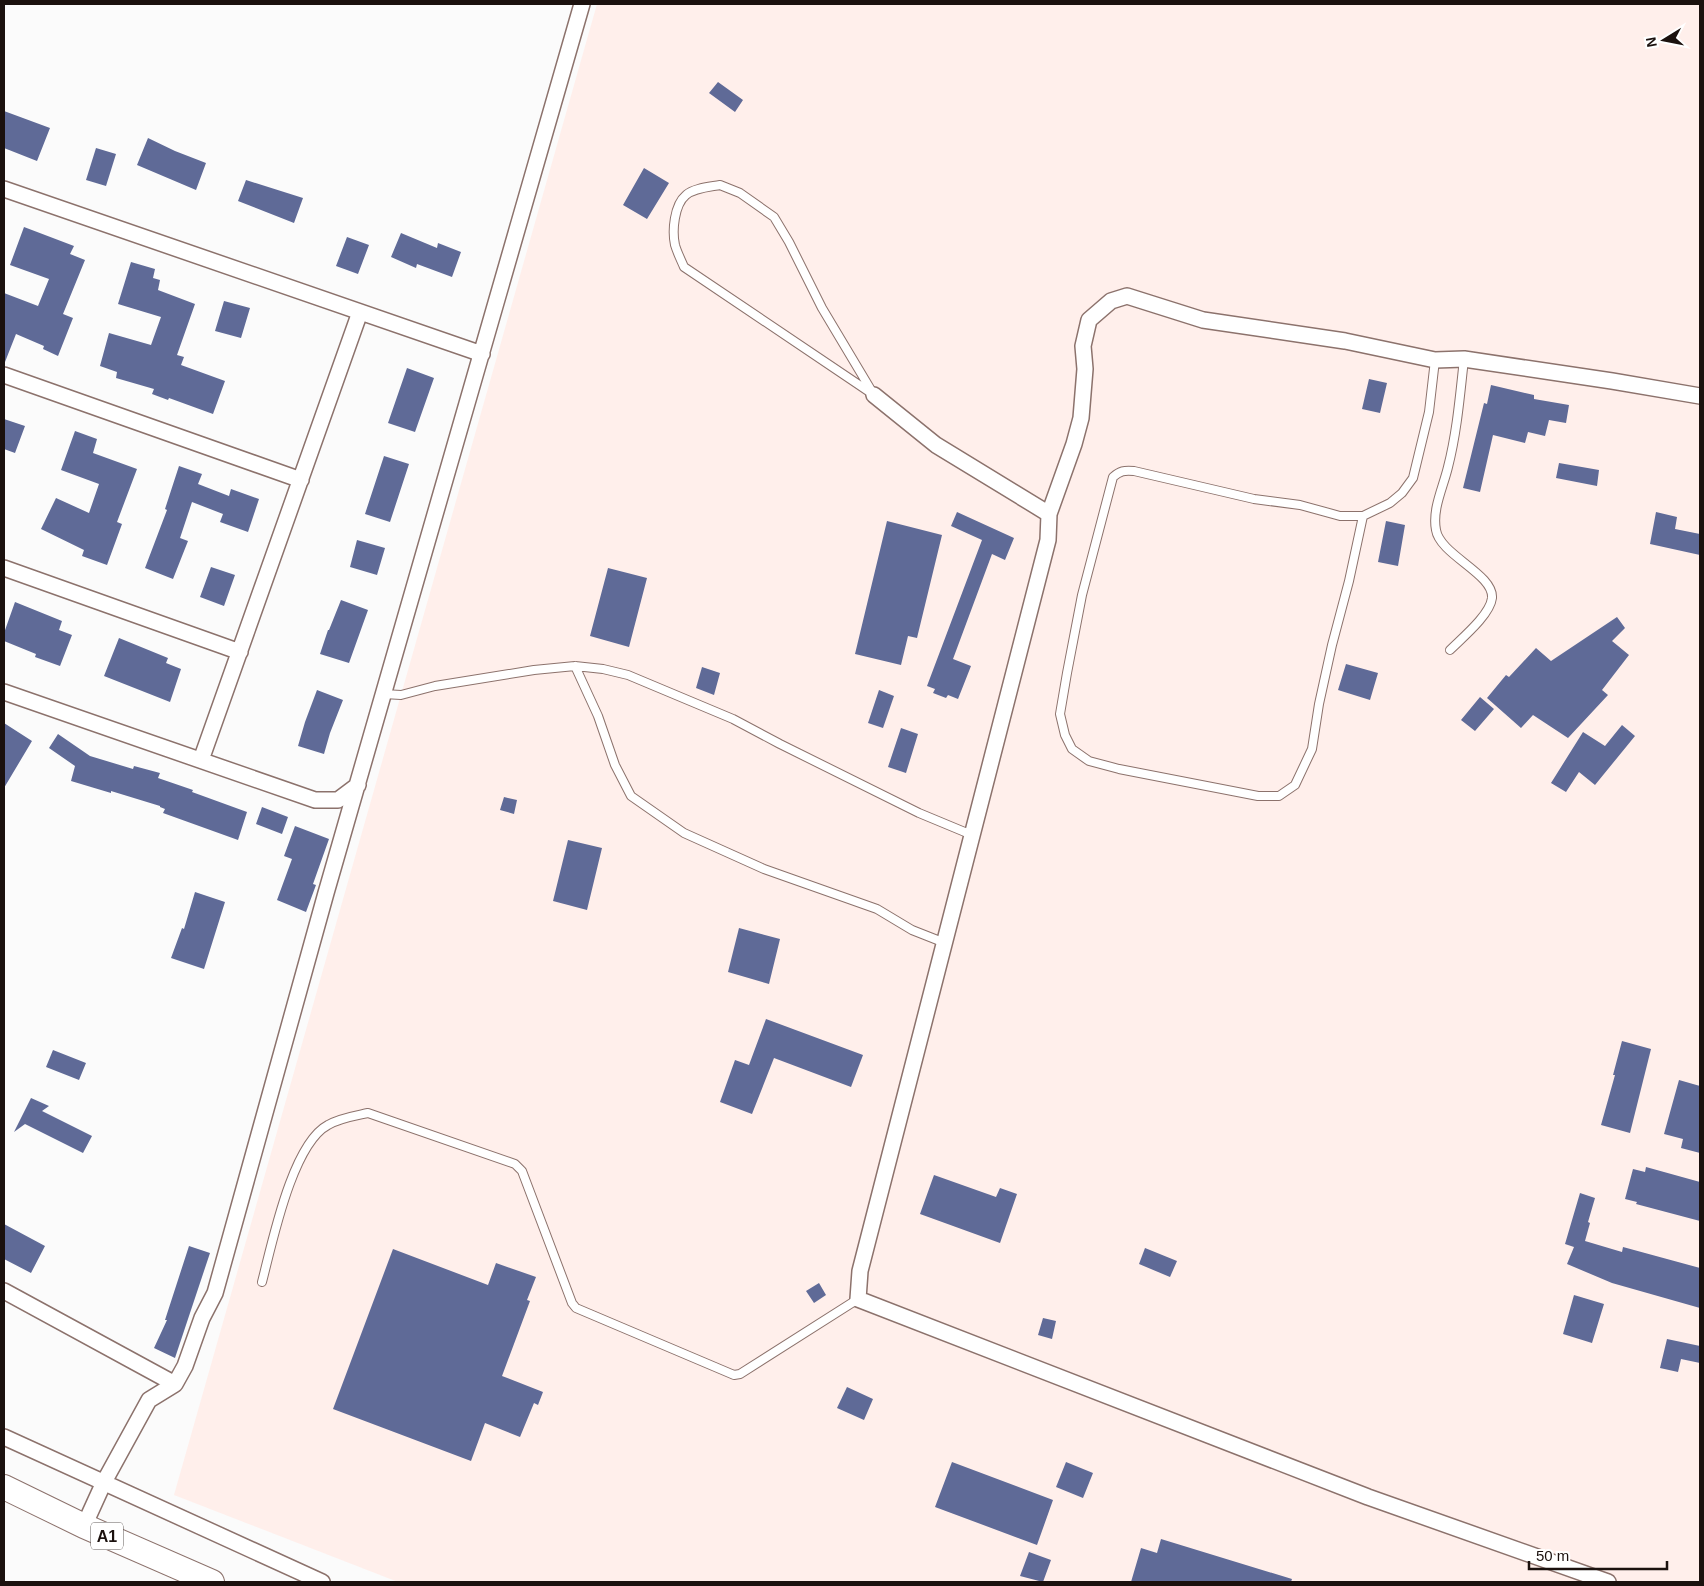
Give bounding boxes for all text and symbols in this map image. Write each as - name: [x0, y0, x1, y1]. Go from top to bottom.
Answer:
- north arrow: [1639, 15, 1689, 65]
- text: N: [1642, 36, 1660, 49]
- road number: A1: [91, 1522, 123, 1550]
- scale bar: [1529, 1538, 1666, 1570]
- text: 50 m: [1536, 1547, 1569, 1564]

